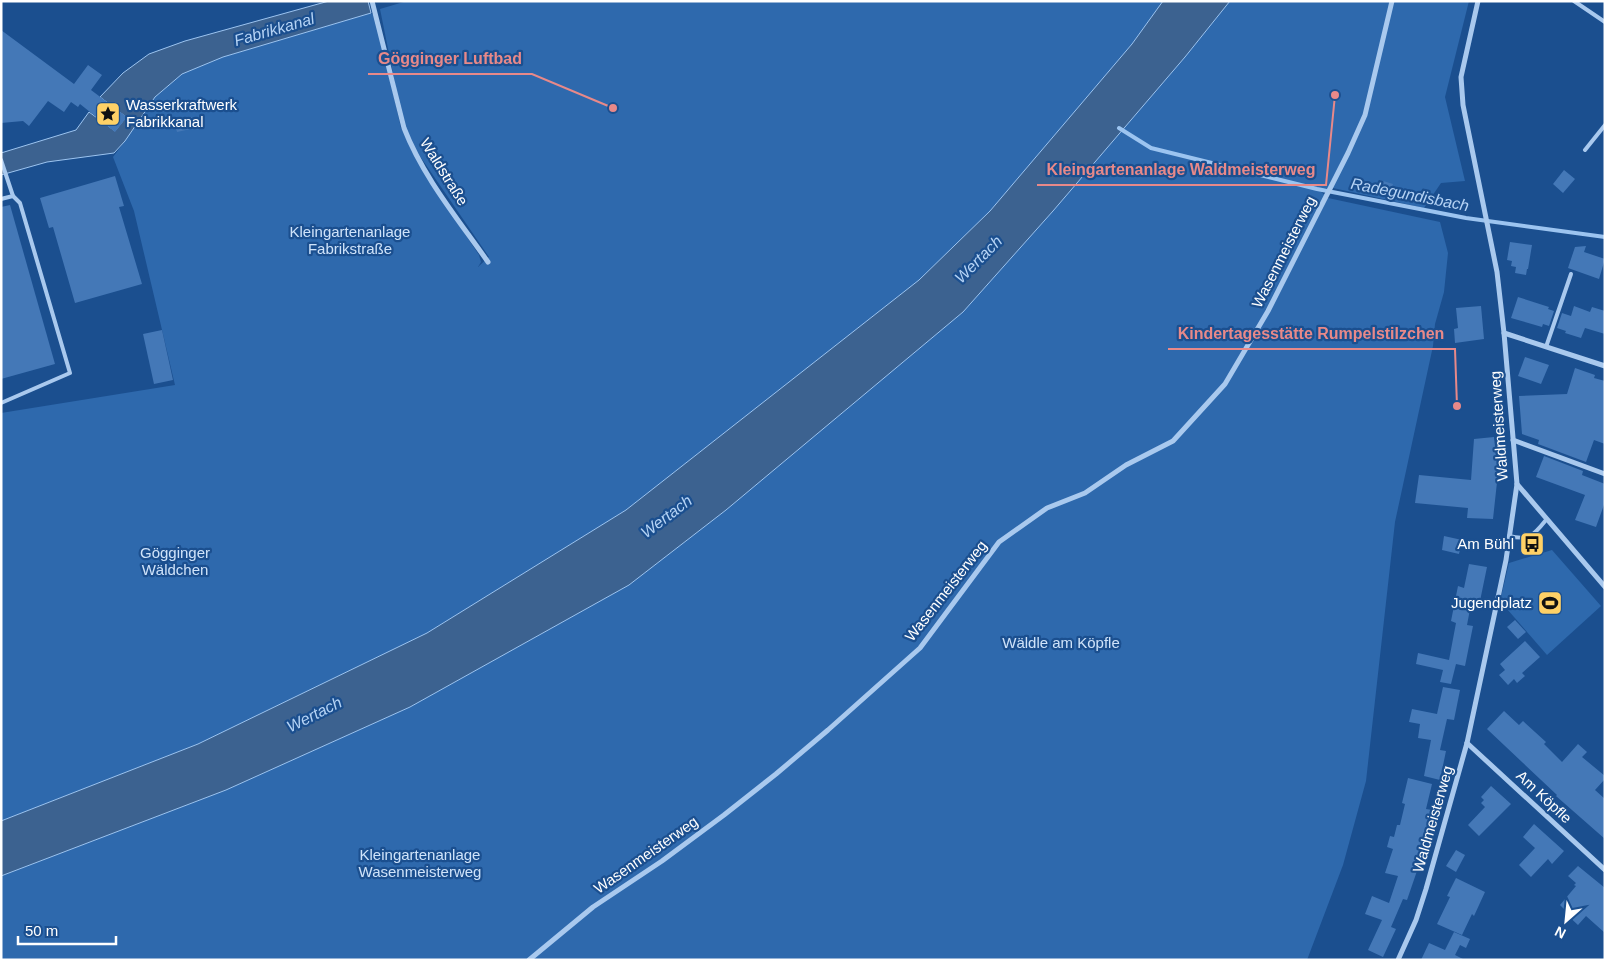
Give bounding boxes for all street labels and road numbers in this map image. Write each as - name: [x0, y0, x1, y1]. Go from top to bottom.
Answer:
- street label: Waldstraße: [417, 135, 472, 209]
- street label: Wasenmeisterweg: [1248, 193, 1319, 310]
- street label: Waldmeisterweg: [1486, 370, 1511, 482]
- street label: Wasenmeisterweg: [901, 537, 990, 644]
- street label: Waldmeisterweg: [1409, 763, 1456, 874]
- street label: Am Köpfle: [1513, 767, 1575, 826]
- street label: Wasenmeisterweg: [591, 812, 701, 897]

